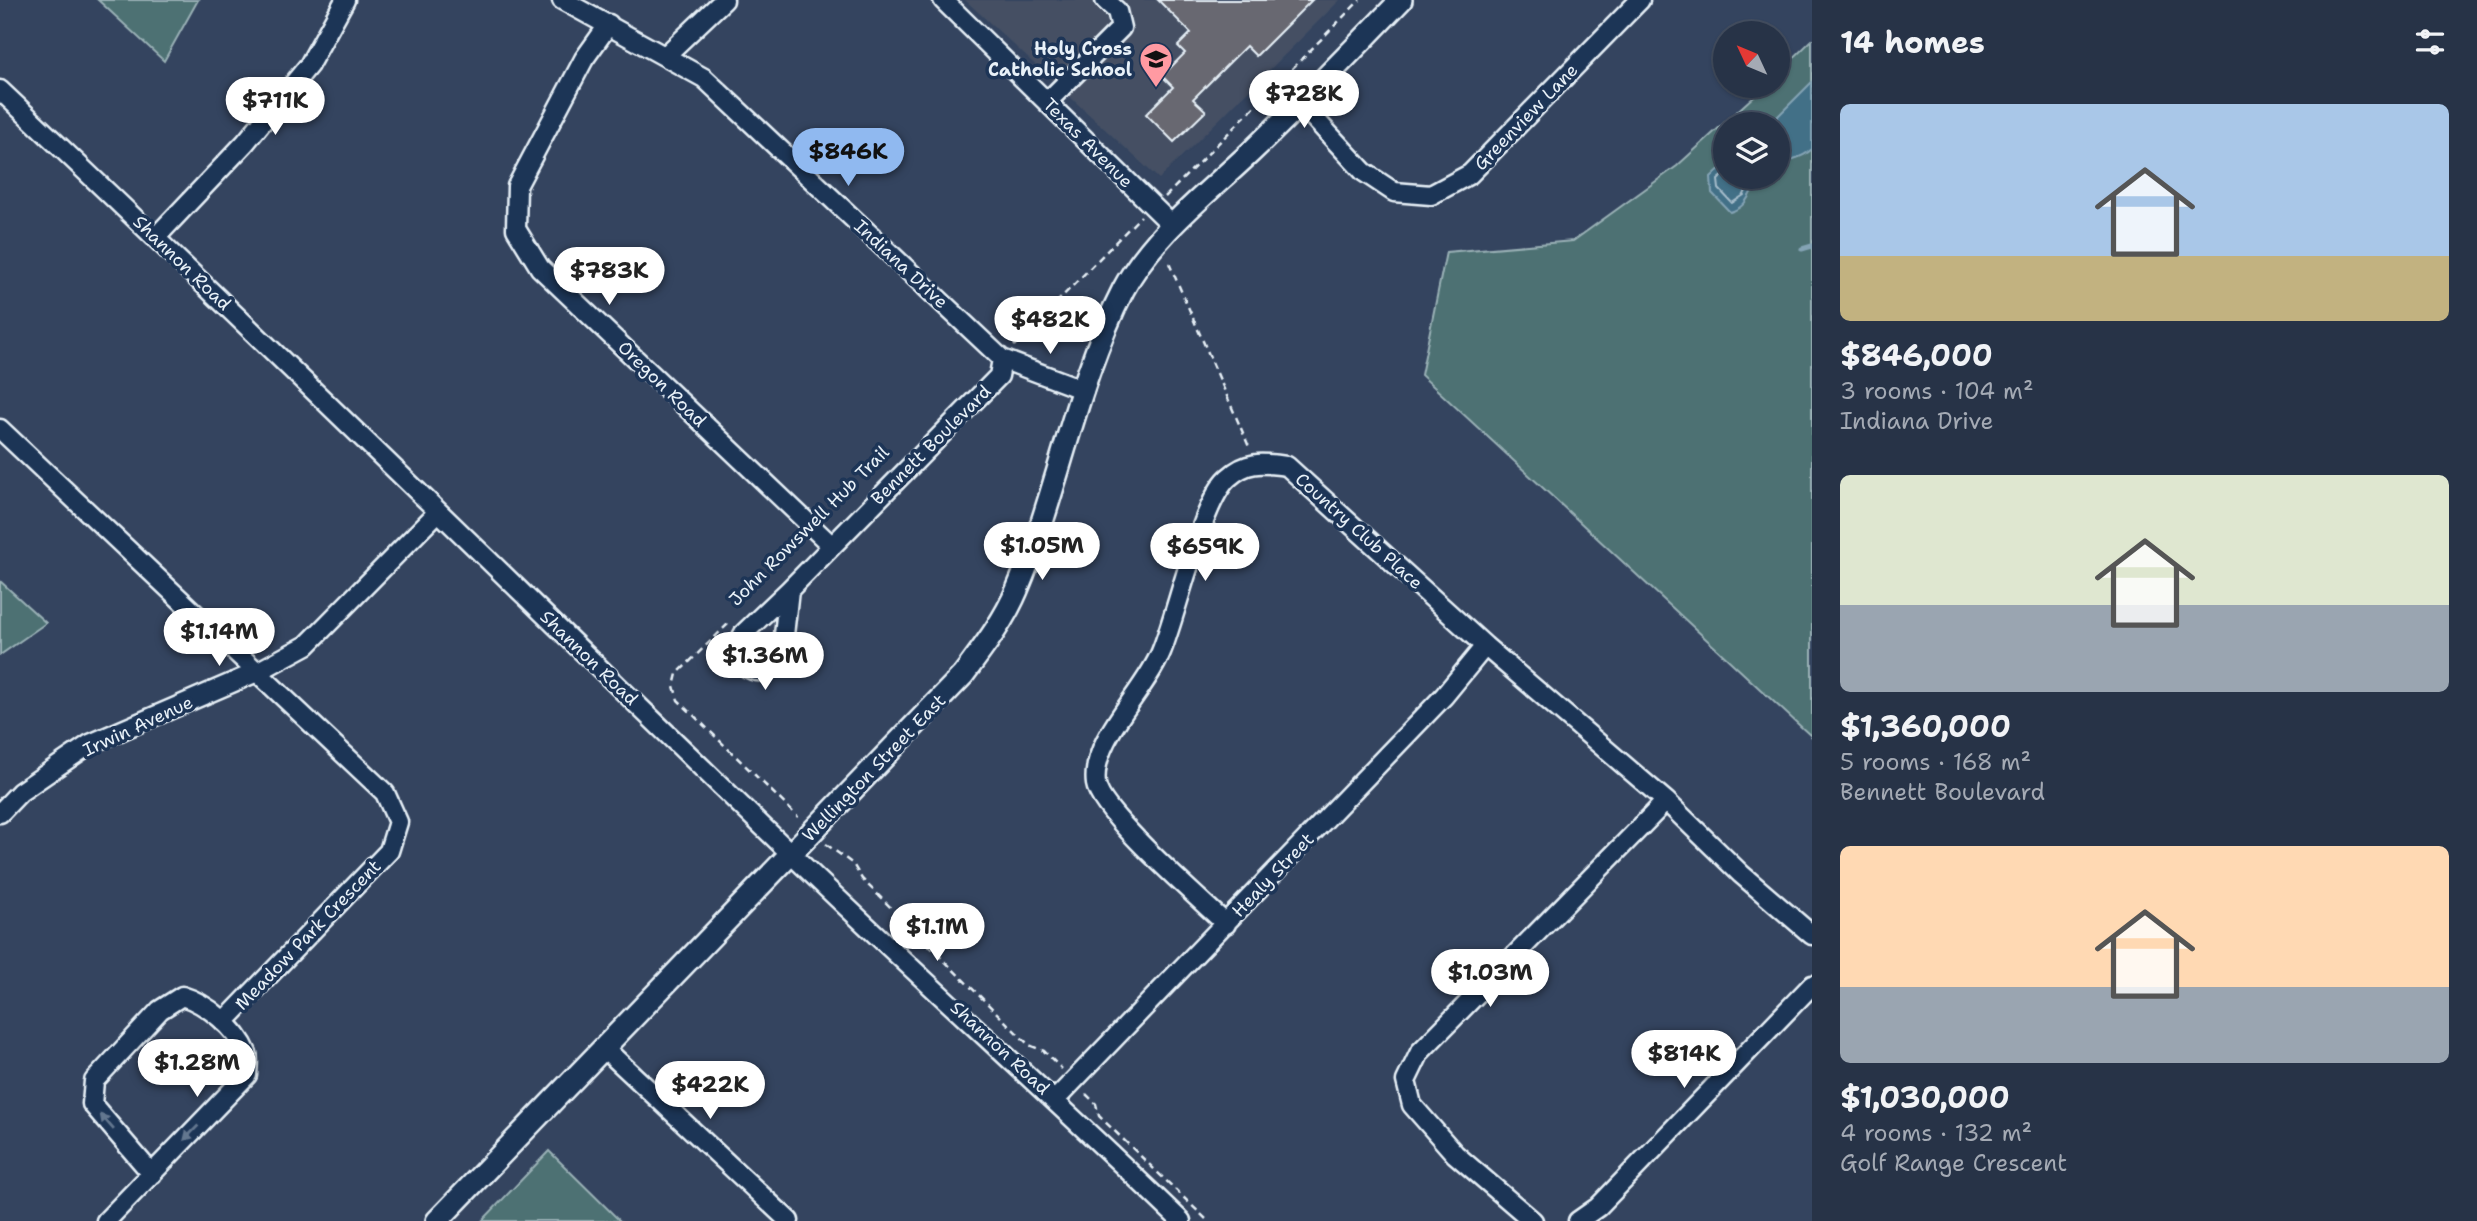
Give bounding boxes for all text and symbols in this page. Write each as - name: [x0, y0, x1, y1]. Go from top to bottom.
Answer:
- north arrow: [1713, 21, 1790, 98]
- map controls: [1713, 21, 1790, 189]
- text: 14 homes: [1840, 22, 1985, 63]
- icon: filters: [2411, 23, 2449, 61]
- place label: Holy Cross Catholic School: [988, 37, 1132, 82]
- school or university icon: Holy Cross Catholic School: [1137, 40, 1175, 89]
- street label: Greenview Lane: [1469, 58, 1583, 176]
- pin: $728K: [1255, 71, 1353, 130]
- pin: $711K: [226, 78, 324, 137]
- text: $728K: [1265, 78, 1343, 108]
- text: $711K: [242, 85, 308, 115]
- street label: Texas Avenue: [1038, 93, 1138, 193]
- button: layers: [1713, 112, 1790, 189]
- pin: $846K: [799, 128, 897, 188]
- text: $846K: [808, 136, 888, 166]
- icon: home: [2082, 149, 2208, 275]
- street label: Shannon Road: [128, 210, 236, 316]
- street label: Indiana Drive: [849, 214, 953, 314]
- pin: $783K: [560, 247, 658, 307]
- text: $783K: [570, 255, 648, 285]
- pin: $482K: [1001, 296, 1099, 356]
- text: $482K: [1010, 304, 1090, 334]
- text: $846,000: [1840, 335, 1993, 376]
- street label: Oregon Road: [613, 336, 711, 432]
- text: 3 rooms · 104 m²: [1840, 376, 2033, 406]
- street label: Bennett Boulevard: [866, 380, 996, 510]
- text: Indiana Drive: [1840, 406, 1994, 436]
- street label: John Rowswell Hub Trail: [724, 440, 895, 611]
- street label: Country Club Place: [1290, 467, 1428, 595]
- icon: home: [2082, 520, 2208, 646]
- pin: $1.05M: [985, 522, 1099, 582]
- pin: $659K: [1156, 524, 1254, 583]
- text: $1.05M: [1000, 530, 1084, 560]
- text: $659K: [1166, 531, 1244, 561]
- street label: Shannon Road: [535, 605, 643, 711]
- pin: $1.14M: [162, 608, 276, 668]
- text: $1.14M: [180, 616, 258, 646]
- pin: $1.36M: [708, 632, 822, 692]
- text: $1.36M: [722, 640, 808, 670]
- street label: Wellington Street East: [797, 689, 951, 847]
- street label: Irwin Avenue: [79, 690, 197, 762]
- text: $1,360,000: [1840, 706, 2011, 747]
- text: 5 rooms · 168 m²: [1840, 747, 2031, 777]
- text: Bennett Boulevard: [1840, 777, 2045, 807]
- street label: Healy Street: [1227, 828, 1319, 922]
- street label: Meadow Park Crescent: [230, 854, 386, 1015]
- icon: home: [2082, 891, 2208, 1017]
- pin: $1.1M: [888, 904, 986, 963]
- text: $1.1M: [906, 911, 968, 941]
- pin: $1.03M: [1433, 950, 1547, 1009]
- text: $1.03M: [1447, 957, 1533, 987]
- street label: Shannon Road: [945, 996, 1055, 1100]
- pin: $814K: [1635, 1030, 1733, 1090]
- text: $814K: [1647, 1038, 1721, 1068]
- pin: $1.28M: [140, 1040, 254, 1099]
- text: $1.28M: [154, 1047, 240, 1077]
- pin: $422K: [661, 1062, 759, 1121]
- text: $422K: [671, 1069, 749, 1099]
- text: $1,030,000: [1840, 1077, 2010, 1118]
- one-way arrow: [99, 1113, 115, 1131]
- text: 4 rooms · 132 m²: [1840, 1118, 2032, 1148]
- one-way arrow: [184, 1124, 200, 1141]
- text: Golf Range Crescent: [1840, 1148, 2067, 1178]

